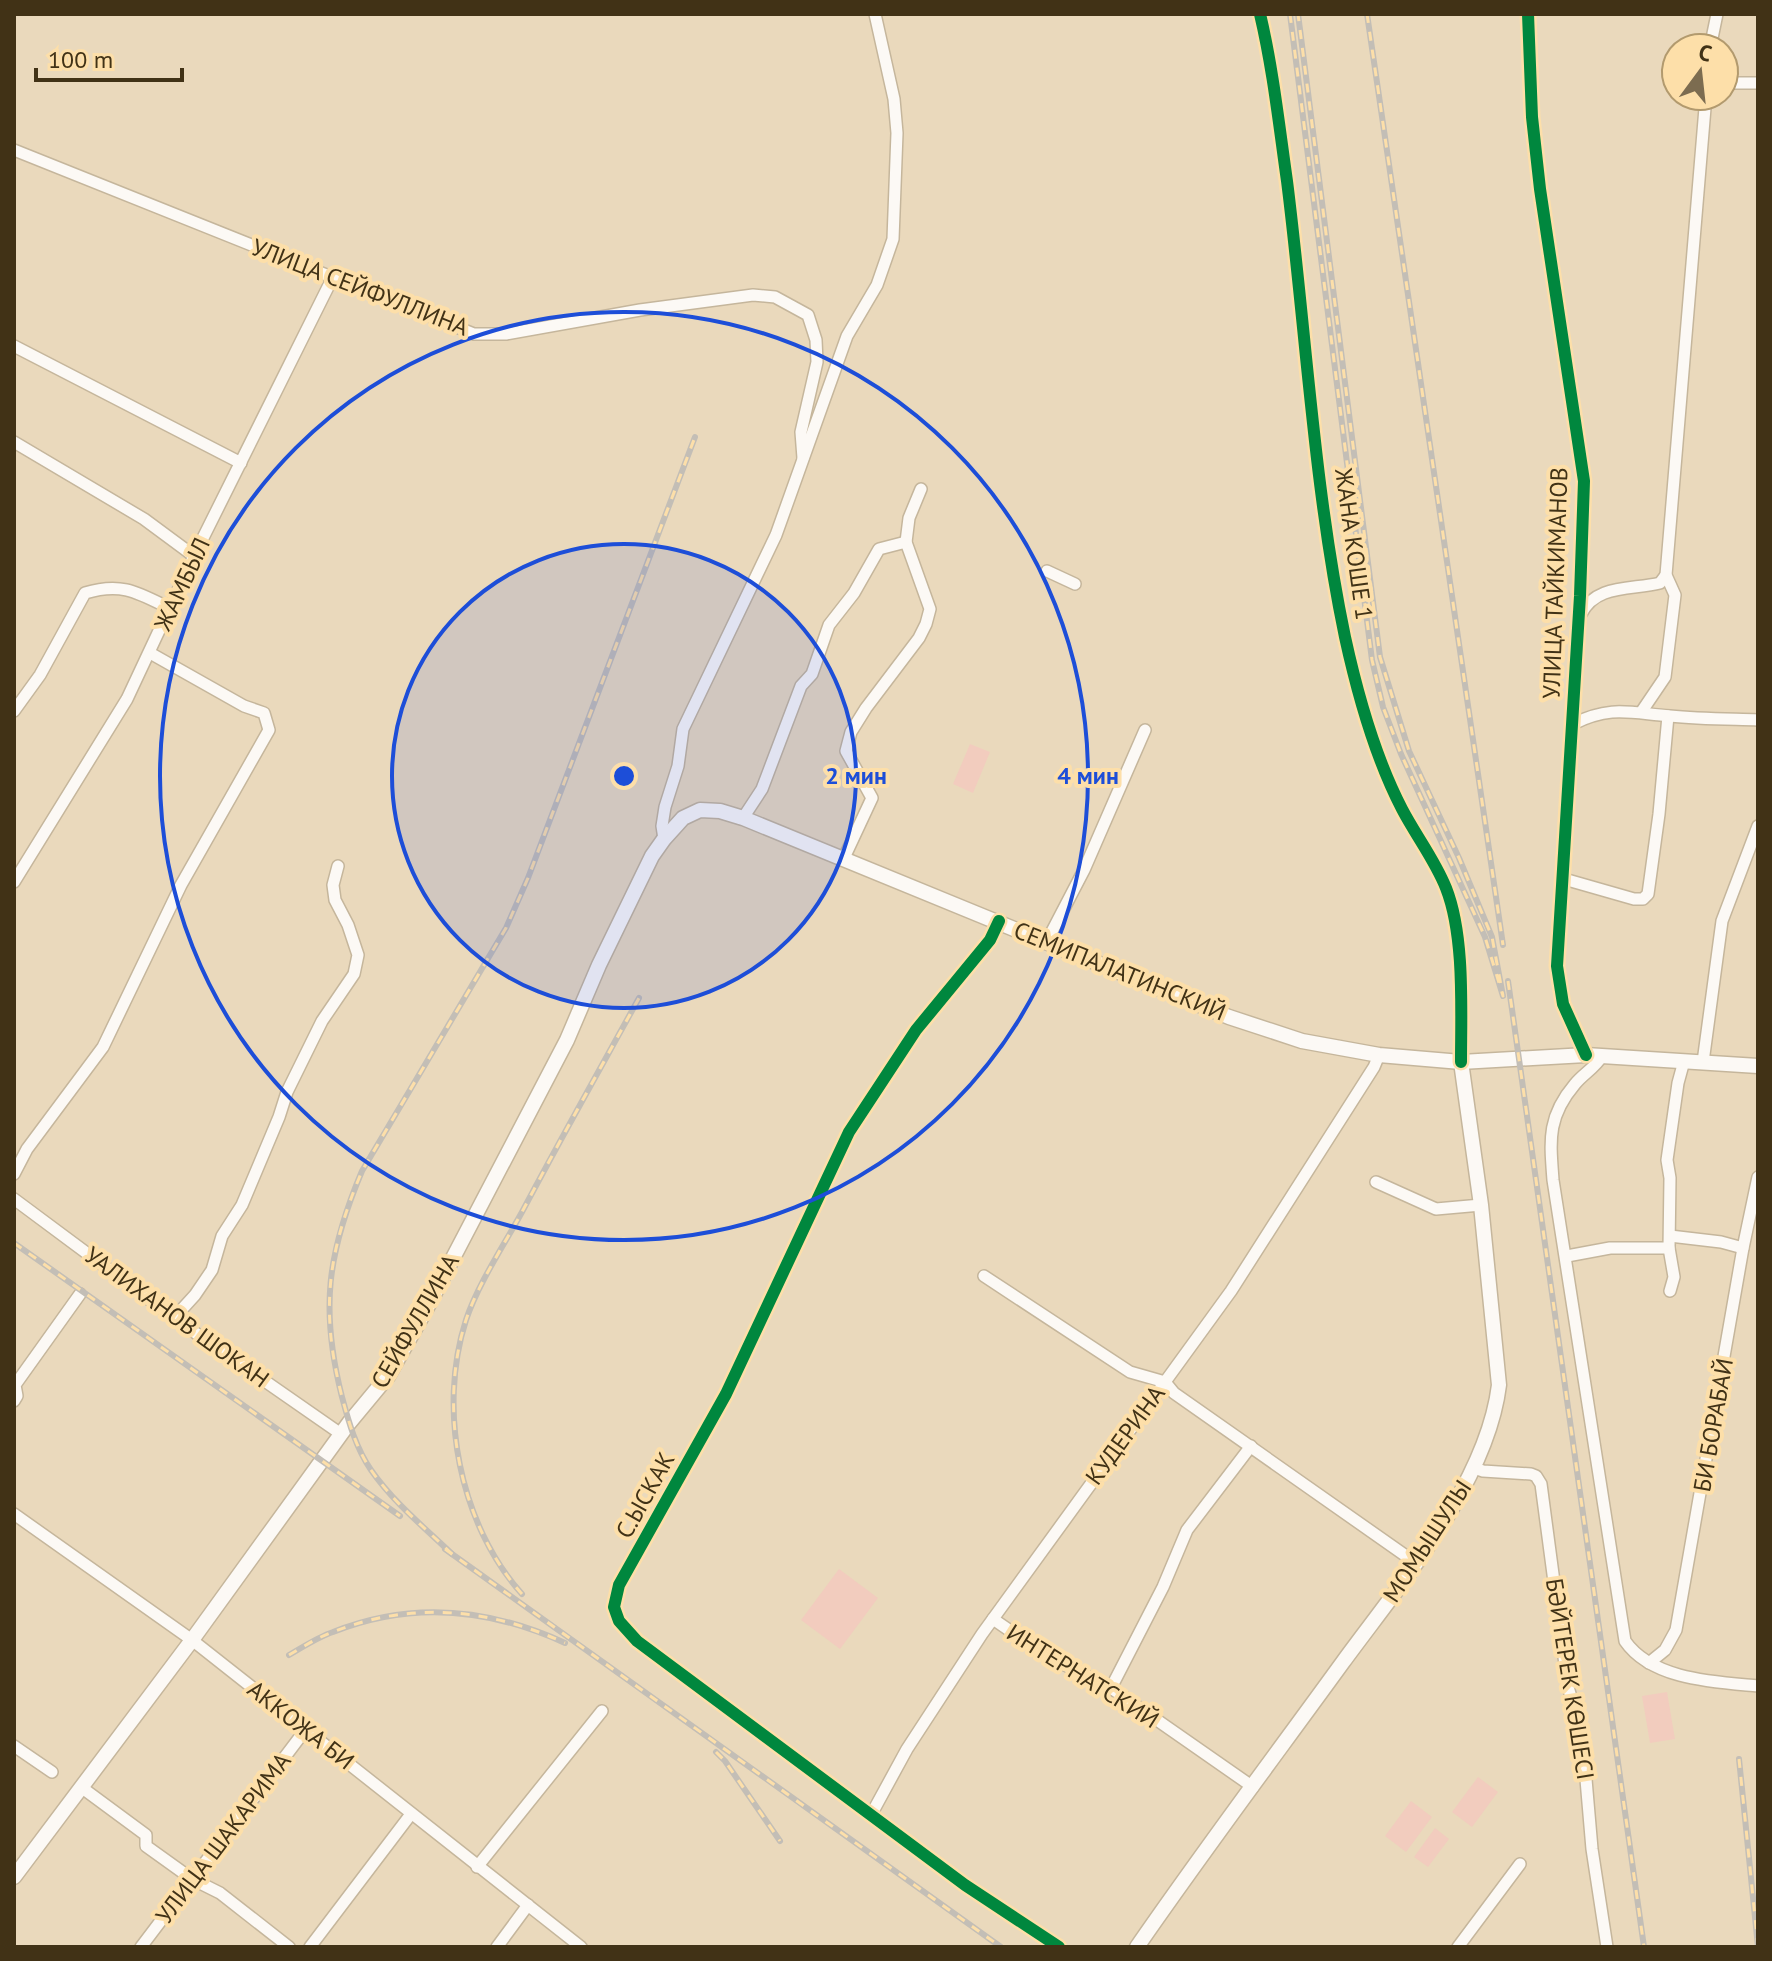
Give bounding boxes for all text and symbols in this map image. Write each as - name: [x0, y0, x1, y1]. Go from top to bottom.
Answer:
- scale bar: [36, 32, 182, 82]
- north arrow: [1660, 32, 1740, 112]
- text: С: [1696, 38, 1715, 68]
- text: 100 m: [48, 44, 113, 75]
- street label: УЛИЦА СЕЙФУЛЛИНА: [247, 231, 473, 343]
- street label: ЖАНА КОШЕ 1: [1328, 465, 1380, 622]
- street label: УЛИЦА ТАЙКИМАНОВ: [1535, 467, 1575, 699]
- street label: ЖАМБЫЛ: [147, 533, 217, 636]
- text: 2 мин: [825, 760, 887, 791]
- text: 4 мин: [1057, 760, 1119, 791]
- centre of rings: [610, 762, 638, 790]
- street label: СЕМИПАЛАТИНСКИЙ: [1009, 914, 1231, 1028]
- street label: УАЛИХАНОВ ШОКАН: [79, 1240, 275, 1394]
- street label: СЕЙФУЛЛИНА: [364, 1248, 466, 1394]
- street label: БИ БОРАБАЙ: [1686, 1356, 1740, 1494]
- street label: КУДЕРИНА: [1078, 1379, 1172, 1491]
- street label: С.ЫСКАК: [609, 1446, 681, 1544]
- street label: МОМЫШУЛЫ: [1376, 1474, 1478, 1608]
- street label: БӘЙТЕРЕК КӨШЕСІ: [1539, 1576, 1601, 1782]
- street label: ИНТЕРНАТСКИЙ: [1001, 1617, 1165, 1735]
- street label: АККОЖА БИ: [241, 1674, 361, 1776]
- street label: УЛИЦА ШАКАРИМА: [149, 1746, 297, 1930]

